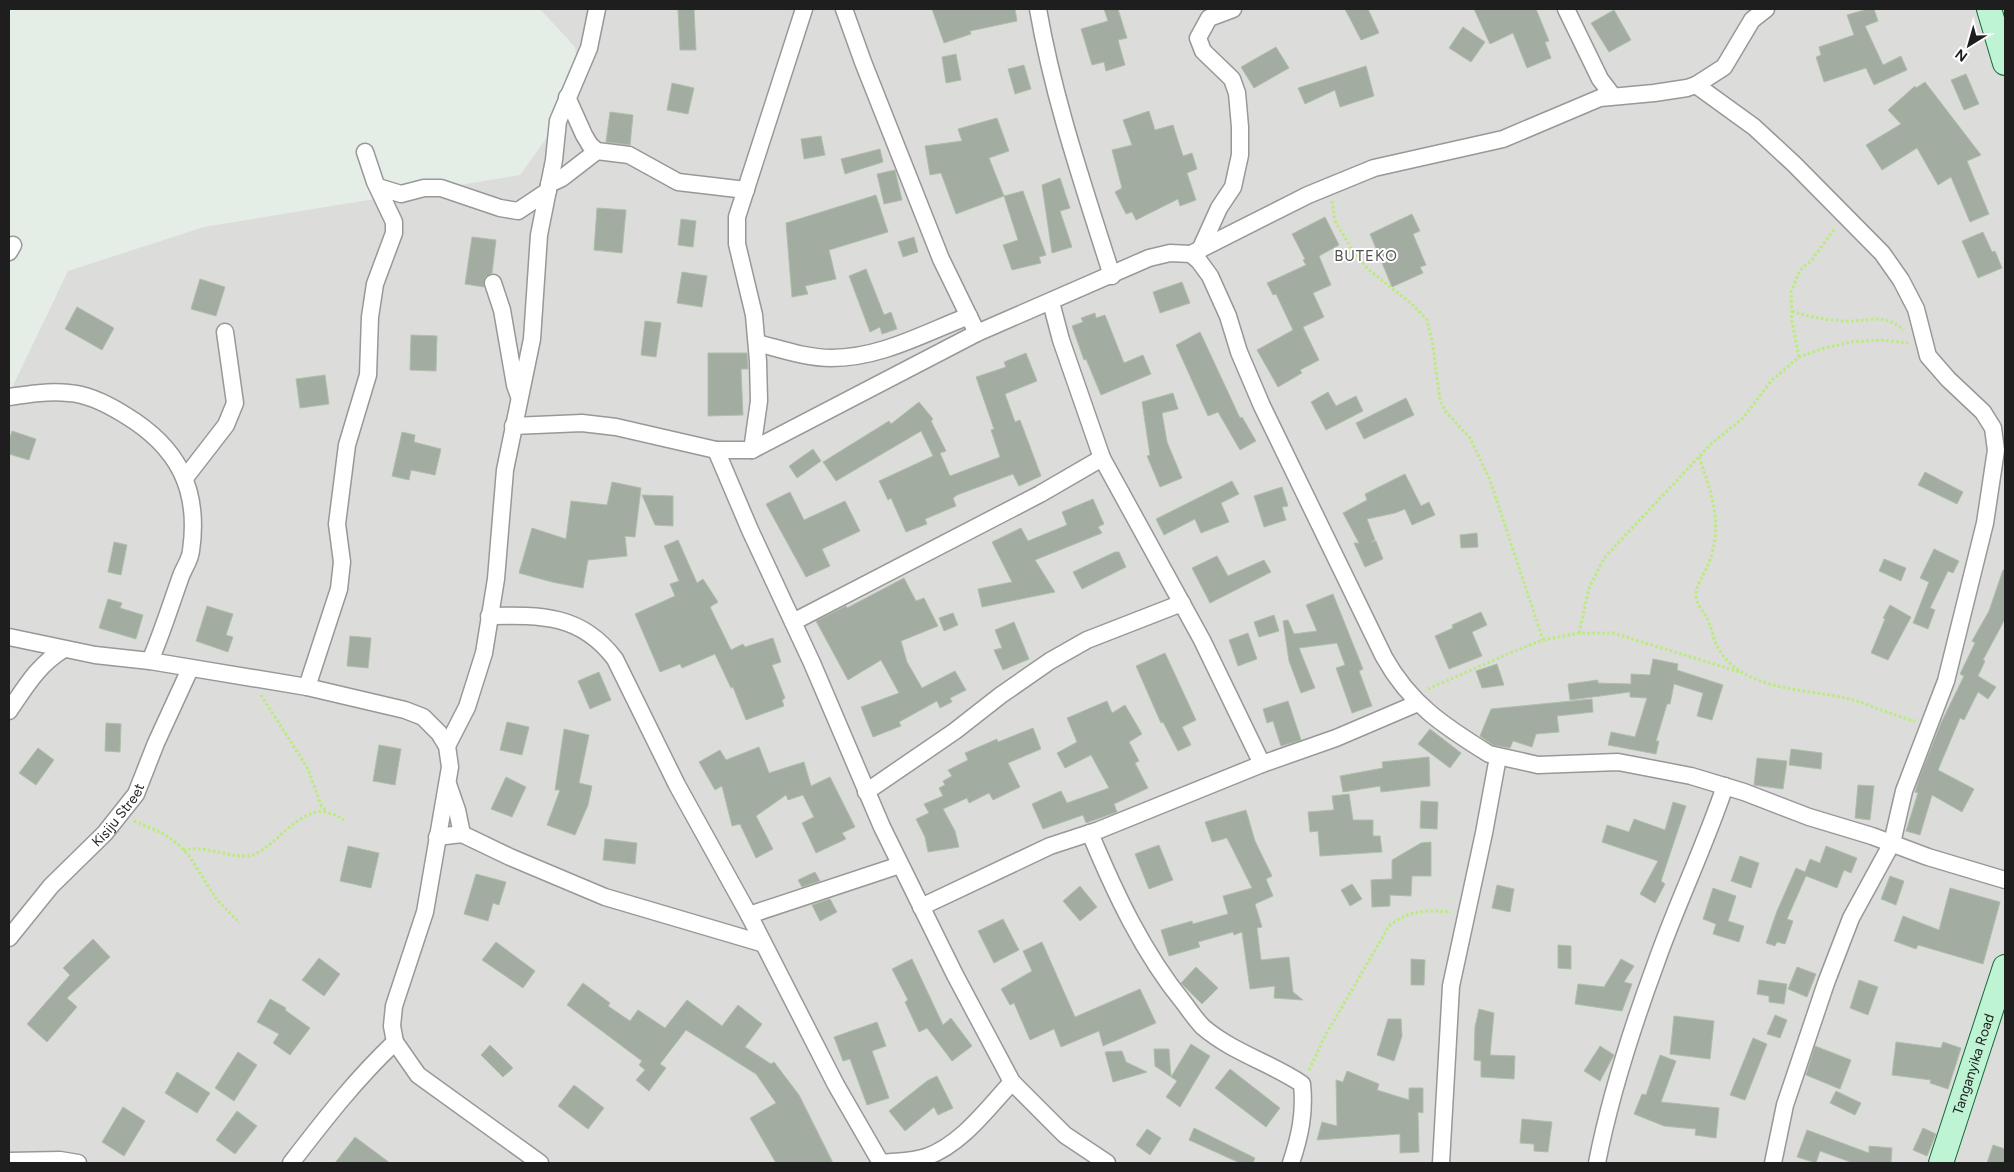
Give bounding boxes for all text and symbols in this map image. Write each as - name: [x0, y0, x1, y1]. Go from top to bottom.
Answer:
- north arrow: [1944, 20, 1994, 70]
- text: N: [1952, 45, 1971, 65]
- district label: BUTEKO: [1334, 247, 1398, 265]
- street label: Kisiju Street: [88, 781, 148, 850]
- street label: Tanganyika Road: [1949, 1012, 1998, 1117]

